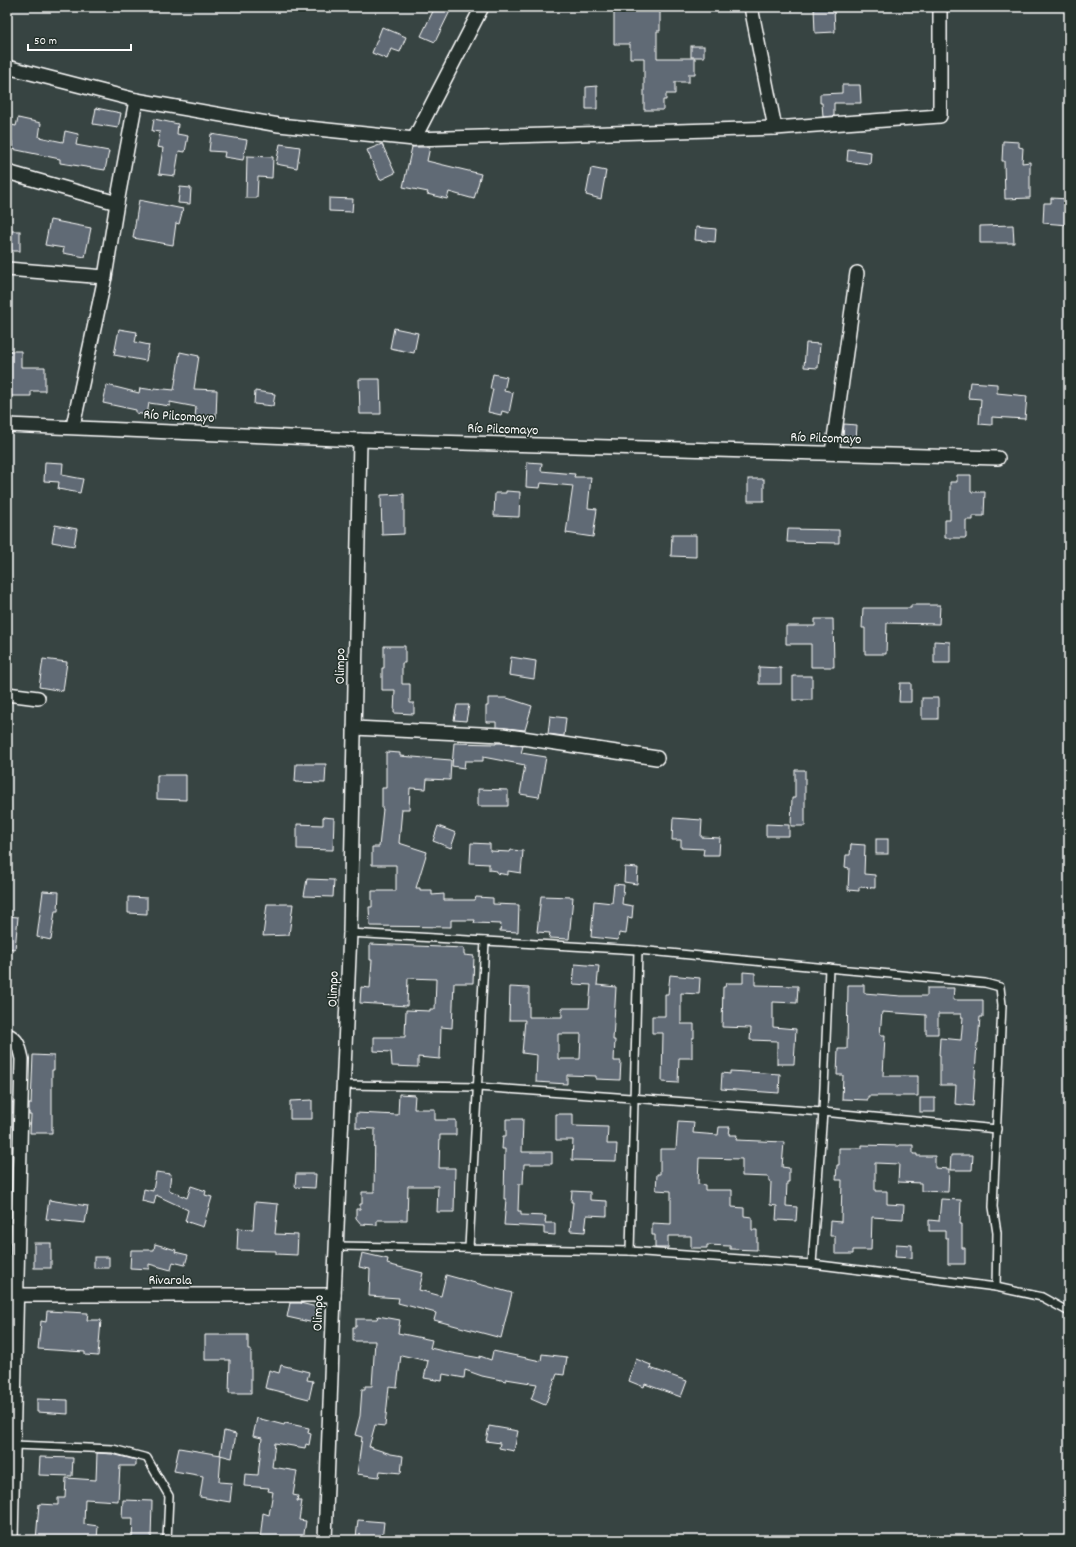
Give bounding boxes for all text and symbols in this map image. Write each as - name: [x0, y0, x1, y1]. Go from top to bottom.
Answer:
- scale bar: [28, 26, 131, 52]
- text: 50 m: [34, 33, 57, 50]
- street label: Río Pilcomayo: [143, 405, 215, 429]
- street label: Río Pilcomayo: [467, 419, 539, 441]
- street label: Río Pilcomayo: [790, 428, 862, 450]
- street label: Olimpo: [331, 648, 351, 684]
- street label: Olimpo: [323, 971, 345, 1008]
- street label: Rivarola: [148, 1271, 192, 1291]
- street label: Olimpo: [308, 1295, 330, 1332]

